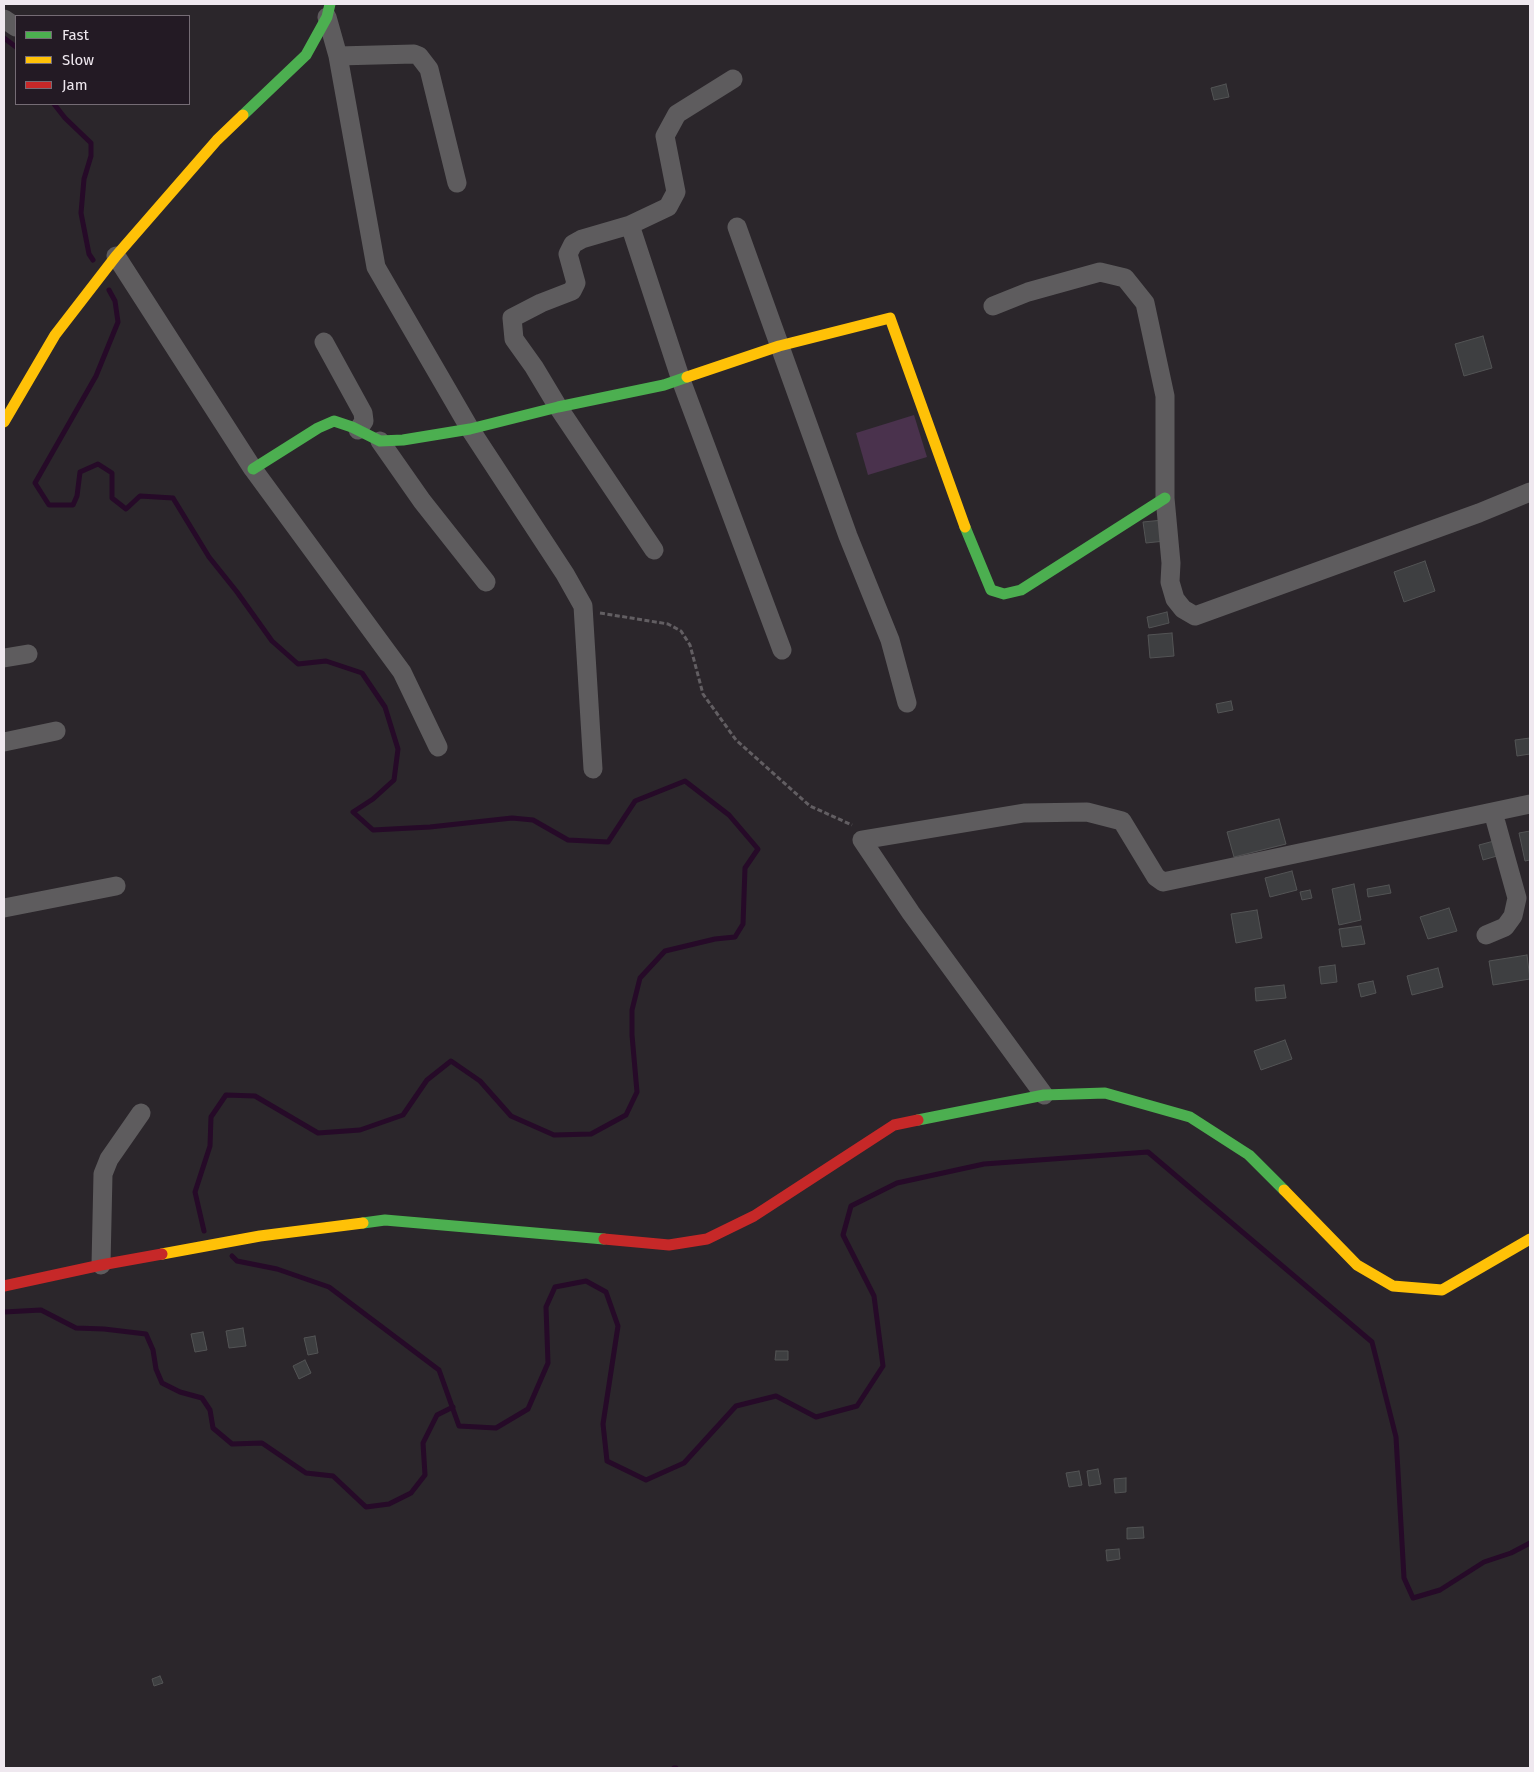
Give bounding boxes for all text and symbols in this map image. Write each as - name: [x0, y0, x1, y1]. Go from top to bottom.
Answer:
- legend: [15, 15, 190, 105]
- text: Fast: [62, 26, 89, 44]
- text: Slow: [62, 51, 94, 69]
- text: Jam: [62, 76, 88, 94]

